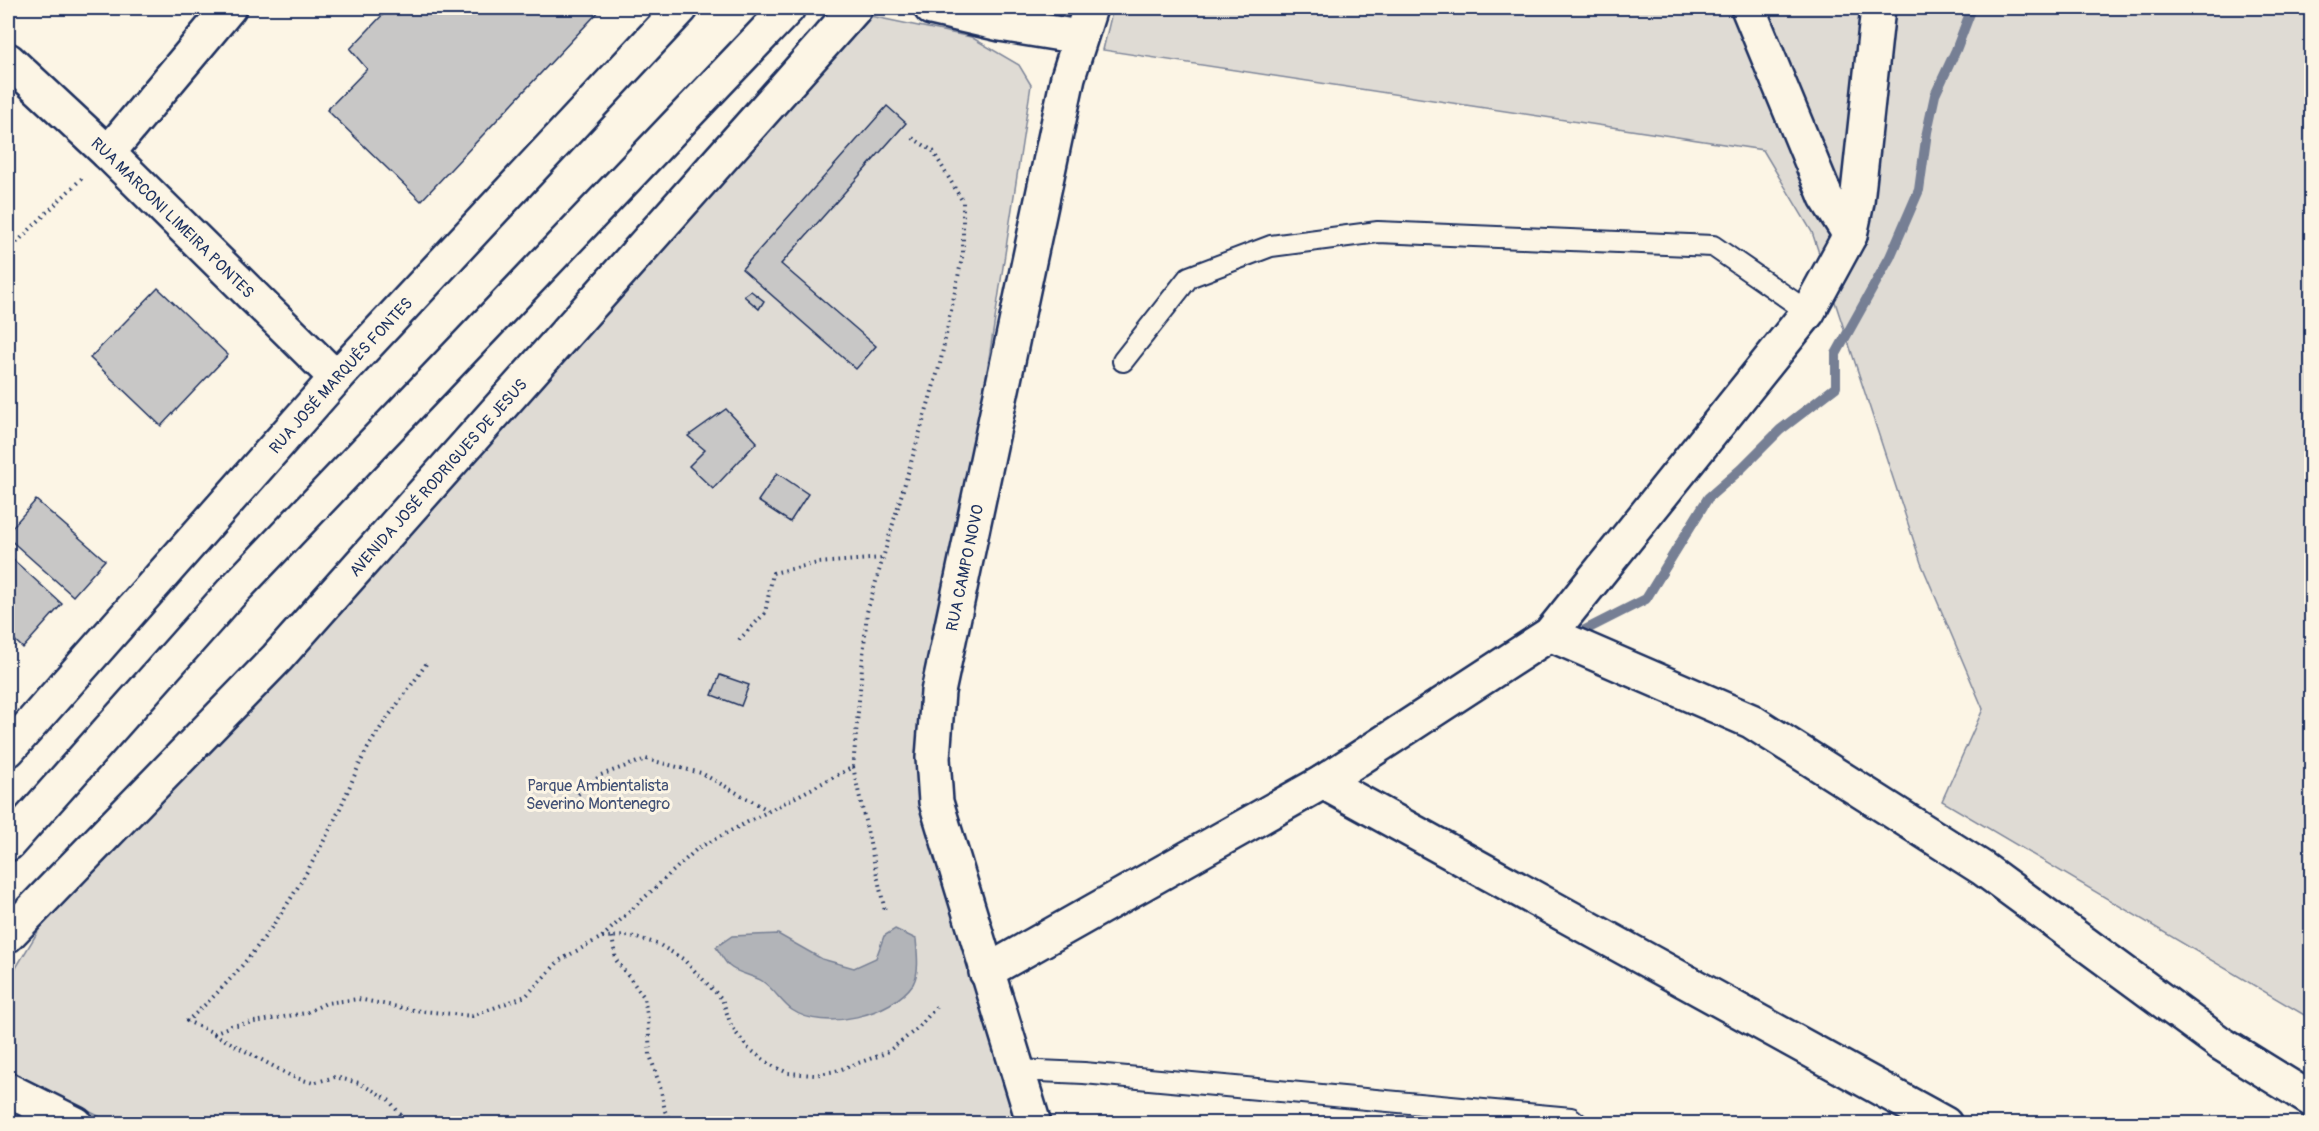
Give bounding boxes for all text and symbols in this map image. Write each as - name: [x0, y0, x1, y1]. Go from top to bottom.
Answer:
- street label: RUA MARCONI LIMEIRA PONTES: [87, 134, 258, 303]
- street label: RUA JOSÉ MARQUÊS FONTES: [265, 294, 417, 458]
- street label: AVENIDA JOSÉ RODRIGUES DE JESUS: [345, 375, 532, 581]
- street label: RUA CAMPO NOVO: [942, 503, 988, 633]
- park label: Parque Ambientalista Severino Montenegro: [526, 776, 670, 814]

